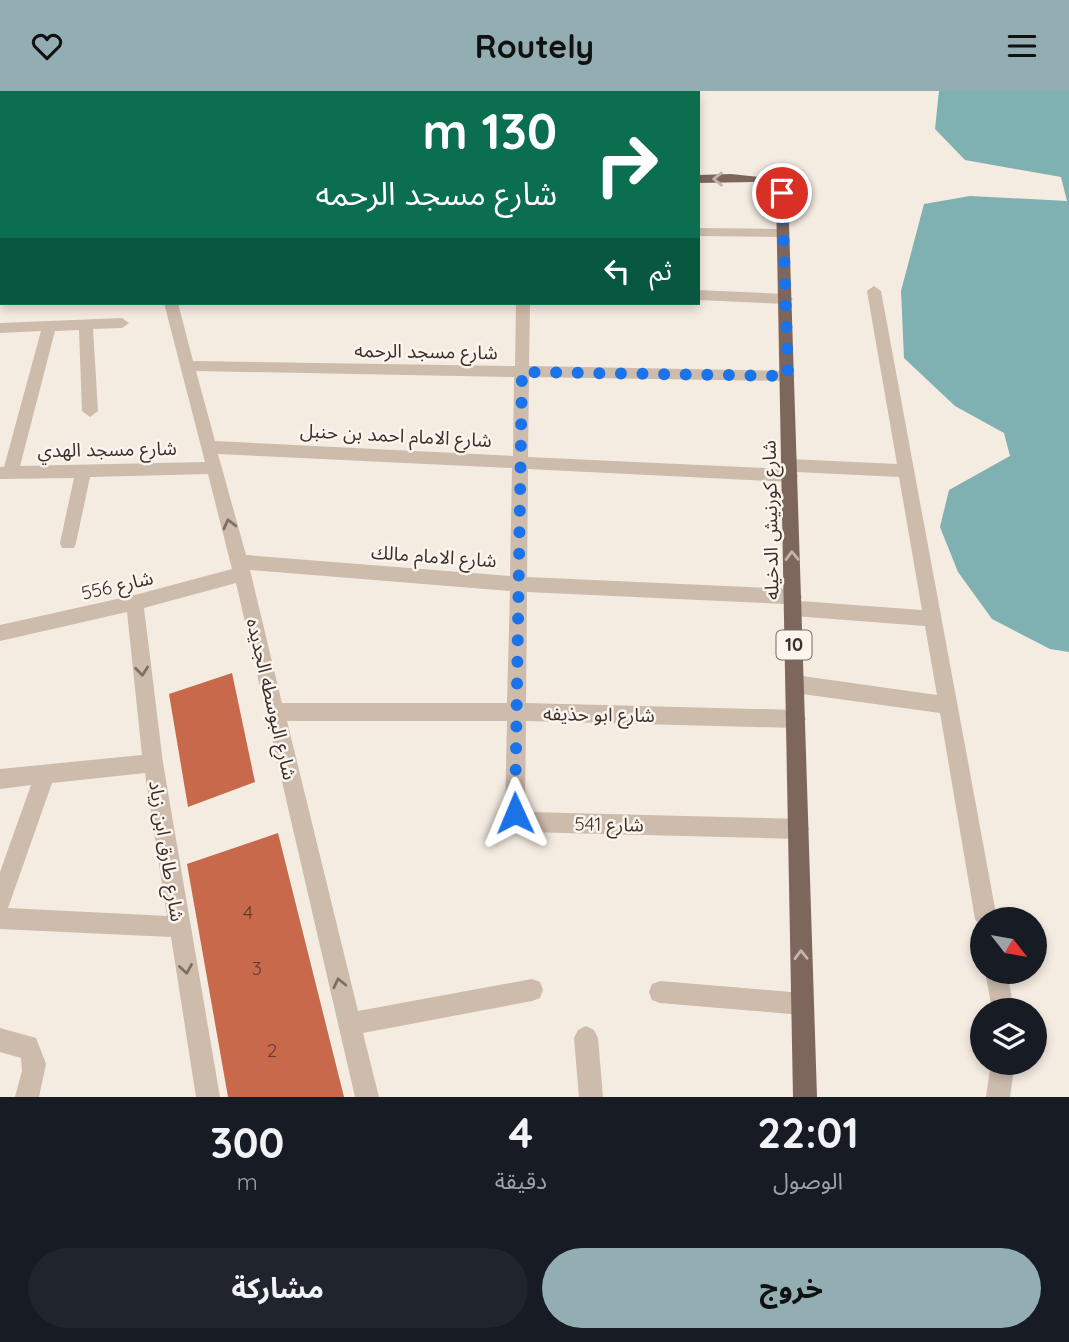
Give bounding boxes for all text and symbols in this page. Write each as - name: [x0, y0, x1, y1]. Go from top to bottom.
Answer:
- text: Routely: [475, 26, 594, 66]
- icon: heart: [28, 27, 66, 65]
- icon: menu: [1003, 27, 1041, 65]
- text: 130 m: [423, 100, 557, 161]
- icon: right: [581, 119, 672, 210]
- pin: [752, 163, 812, 223]
- one-way arrow: [712, 171, 723, 187]
- text: شارع مسجد الرحمه: [316, 173, 557, 213]
- icon: arrive: [763, 174, 801, 212]
- icon: left: [598, 252, 636, 290]
- text: ثم: [650, 254, 672, 287]
- street label: شارع مسجد الرحمه: [354, 338, 498, 366]
- street label: شارع الامام احمد بن حنبل: [299, 418, 492, 455]
- street label: شارع مسجد الهدي: [37, 436, 177, 466]
- street label: شارع كورنيش الدخيله: [757, 440, 785, 600]
- one-way arrow: [223, 518, 237, 530]
- street label: شارع الامام مالك: [370, 540, 498, 575]
- one-way arrow: [785, 551, 800, 562]
- street label: شارع 556: [79, 565, 156, 607]
- street label: شارع البوسطه الجديده: [240, 616, 302, 783]
- road number: 10: [776, 631, 812, 659]
- one-way arrow: [135, 665, 150, 677]
- street label: شارع ابو حذيفه: [543, 701, 655, 729]
- position arrow: [478, 776, 552, 850]
- street label: شارع طارق ابن زياد: [142, 779, 190, 923]
- street label: شارع 541: [574, 811, 644, 839]
- house number: 4: [243, 900, 253, 924]
- north arrow: [970, 907, 1046, 983]
- map controls: [970, 907, 1047, 1075]
- one-way arrow: [793, 950, 809, 960]
- house number: 3: [252, 956, 262, 980]
- one-way arrow: [178, 963, 193, 975]
- one-way arrow: [333, 977, 348, 989]
- button: layers: [970, 998, 1047, 1075]
- house number: 2: [267, 1038, 277, 1062]
- text: 4: [509, 1106, 533, 1159]
- text: 22:01: [757, 1106, 859, 1159]
- text: 300: [210, 1116, 284, 1169]
- text: دقيقة: [495, 1166, 547, 1195]
- text: الوصول: [773, 1166, 843, 1195]
- text: m: [237, 1167, 258, 1196]
- button: مشاركة: [28, 1248, 528, 1328]
- button: خروج: [542, 1248, 1041, 1328]

